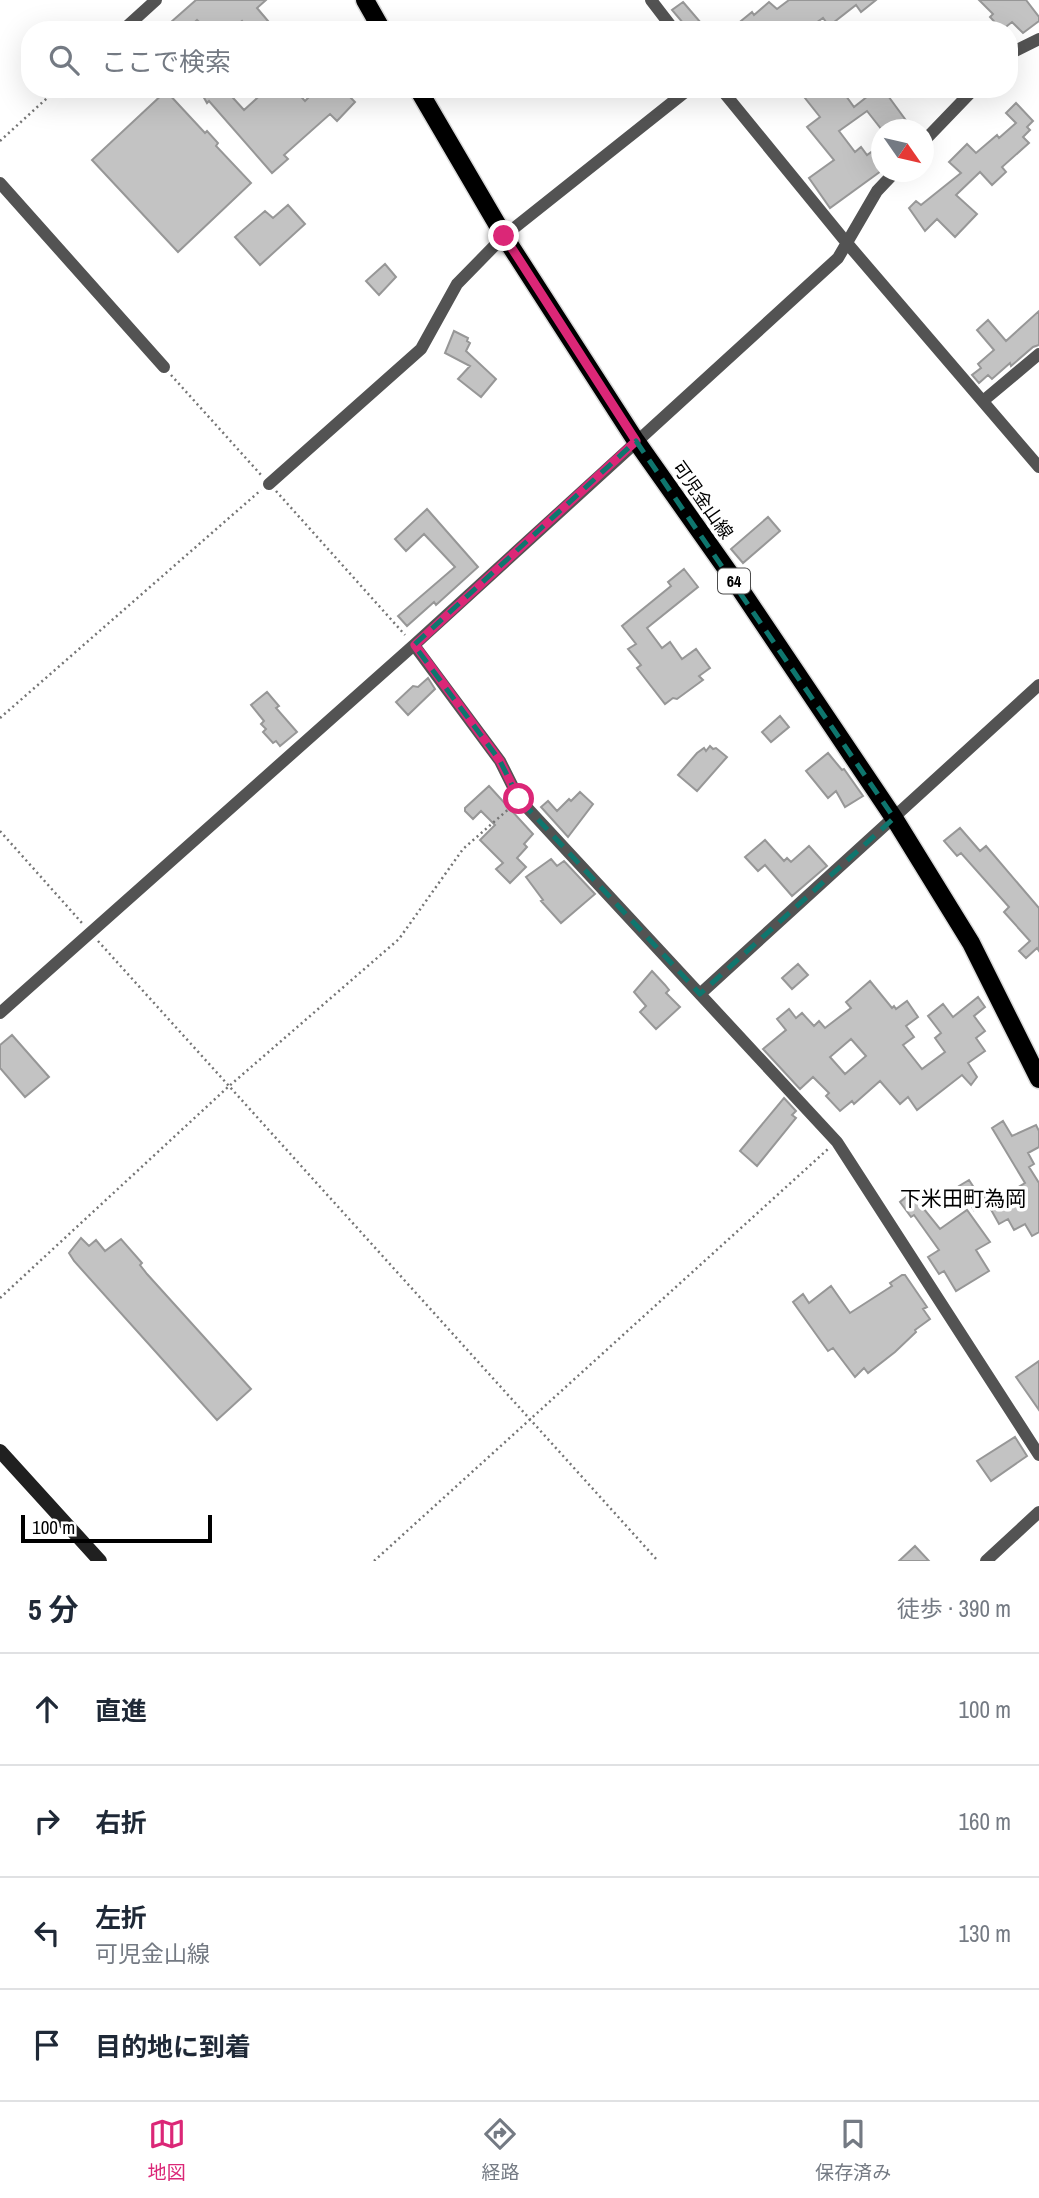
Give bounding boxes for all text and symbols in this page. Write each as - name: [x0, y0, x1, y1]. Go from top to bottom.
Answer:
- search box: [21, 21, 1018, 98]
- icon: search: [45, 41, 83, 79]
- text: ここで検索: [101, 44, 231, 79]
- north arrow: [871, 119, 934, 182]
- route end: [488, 220, 519, 251]
- street label: 可児金山線: [667, 456, 739, 544]
- road number: 64: [718, 568, 750, 594]
- route start: [503, 783, 534, 814]
- district label: 下米田町為岡: [900, 1184, 1026, 1213]
- scale bar: [21, 1512, 212, 1544]
- text: 100 m: [32, 1514, 75, 1540]
- text: 5 分: [28, 1589, 79, 1629]
- text: 徒歩 · 390 m: [897, 1593, 1011, 1624]
- icon: ahead: [28, 1690, 66, 1728]
- text: 直進: [95, 1693, 147, 1728]
- text: 100 m: [959, 1694, 1011, 1725]
- icon: right: [28, 1802, 66, 1840]
- text: 右折: [95, 1805, 147, 1840]
- text: 160 m: [959, 1806, 1011, 1837]
- text: 左折: [95, 1900, 147, 1935]
- icon: left: [28, 1914, 66, 1952]
- text: 130 m: [959, 1918, 1011, 1949]
- text: 可児金山線: [95, 1938, 210, 1969]
- icon: arrive: [28, 2026, 66, 2064]
- text: 目的地に到着: [95, 2029, 251, 2064]
- tab: 地図: [148, 2115, 186, 2185]
- tab: 経路: [481, 2115, 519, 2185]
- tab: 保存済み: [815, 2115, 891, 2185]

